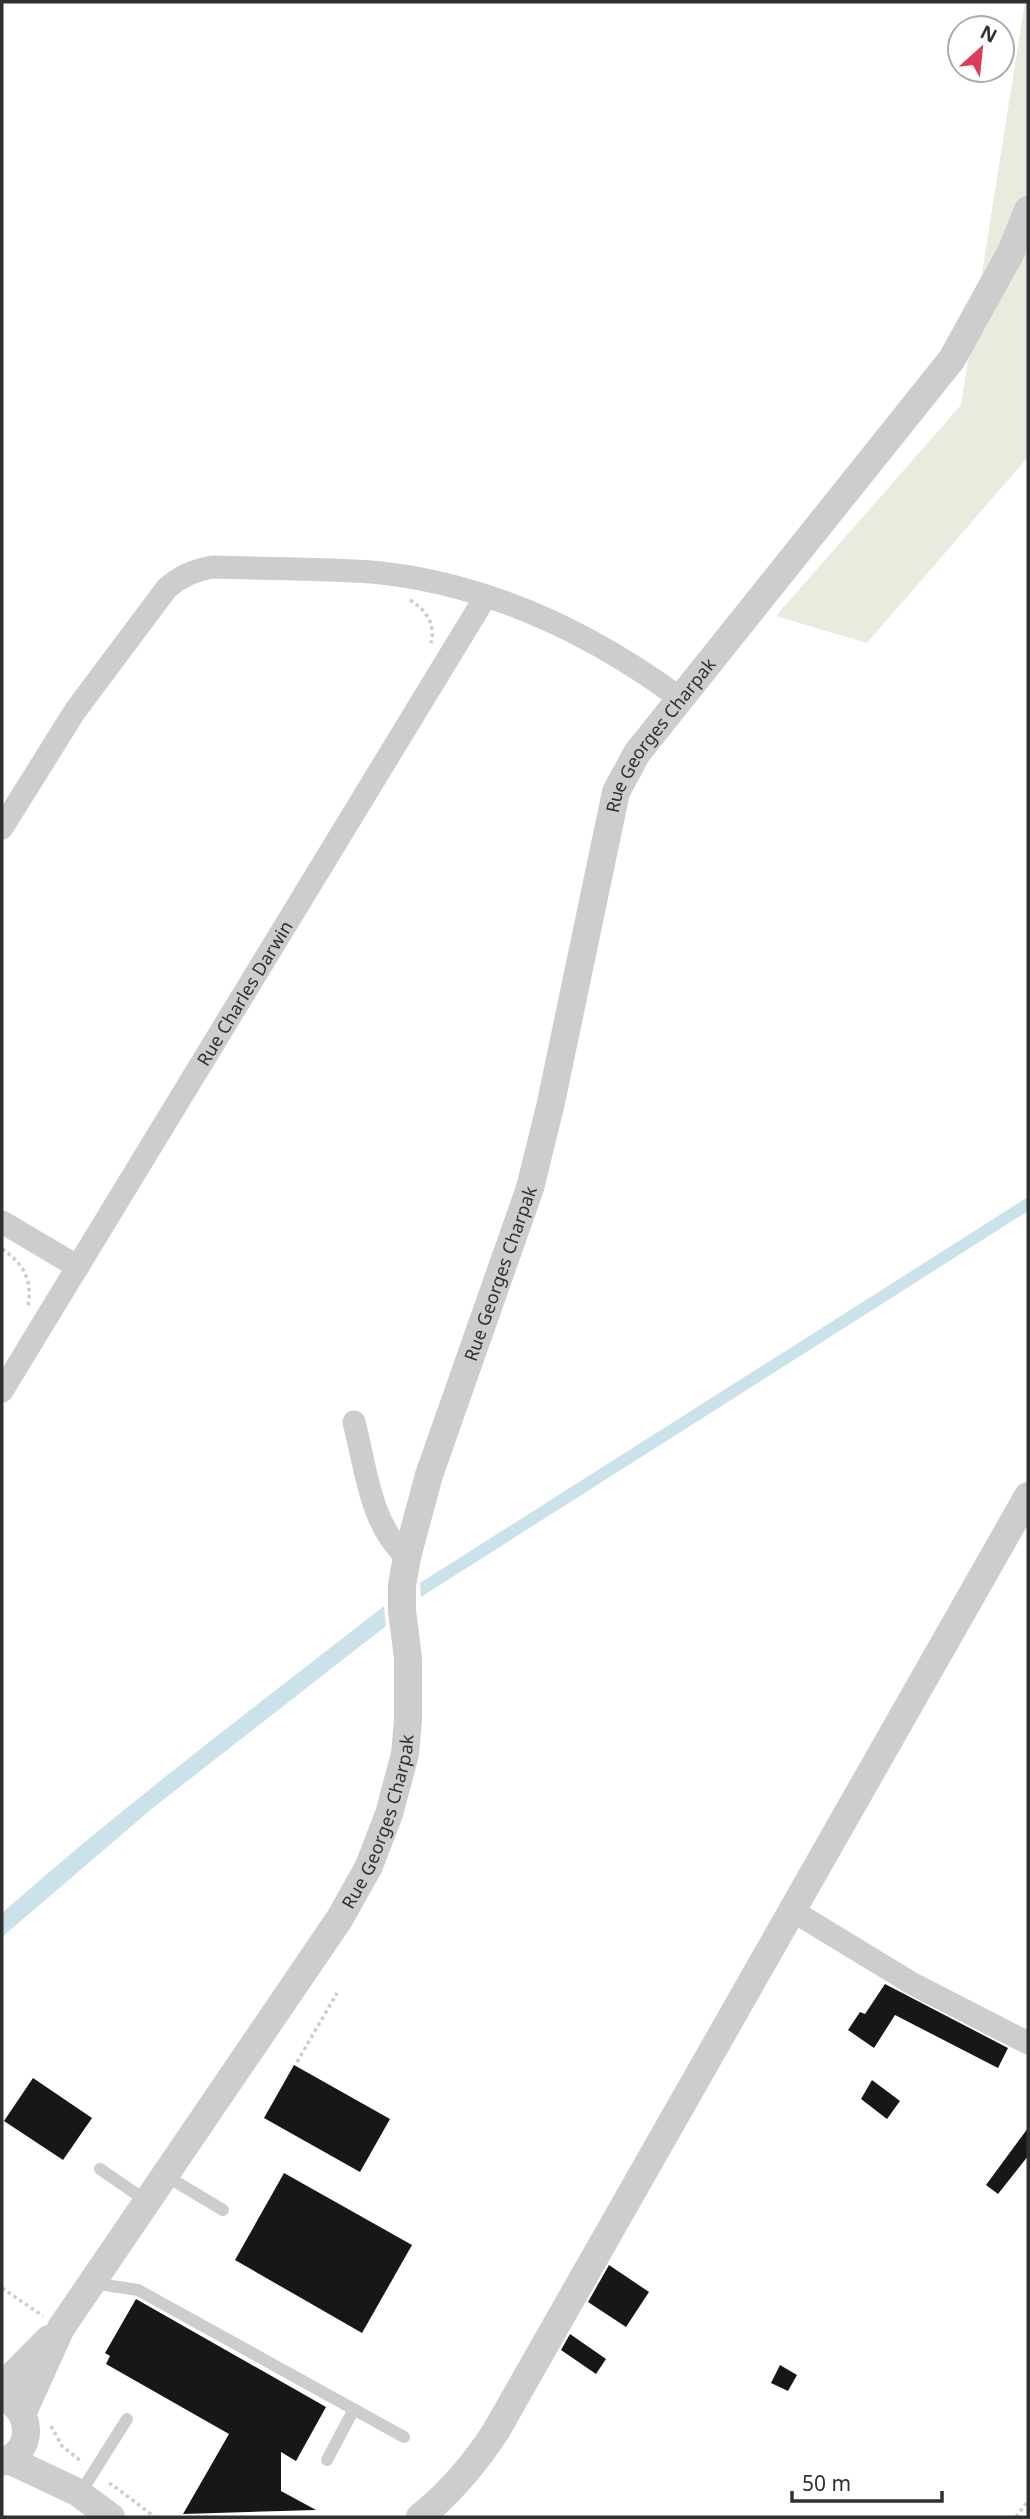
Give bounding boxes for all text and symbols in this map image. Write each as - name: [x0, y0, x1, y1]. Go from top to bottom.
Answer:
- north arrow: [946, 14, 1016, 84]
- text: N: [976, 19, 1002, 49]
- street label: Rue Georges Charpak: [600, 652, 721, 815]
- street label: Rue Charles Darwin: [191, 916, 298, 1070]
- street label: Rue Georges Charpak: [458, 1182, 542, 1364]
- street label: Rue Georges Charpak: [336, 1733, 419, 1913]
- scale bar: [792, 2460, 942, 2504]
- text: 50 m: [802, 2469, 851, 2497]

